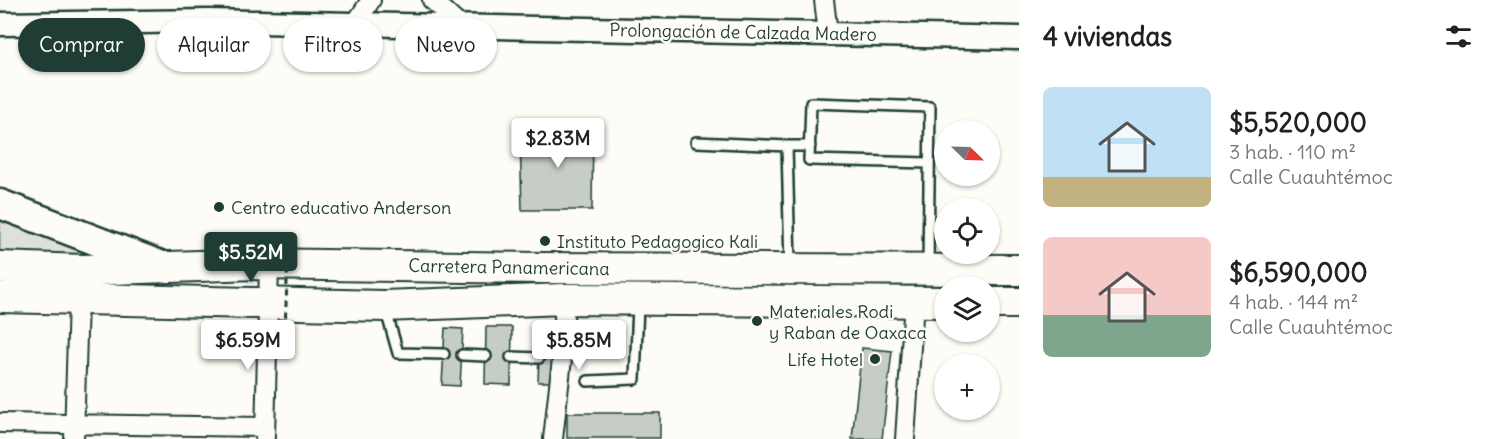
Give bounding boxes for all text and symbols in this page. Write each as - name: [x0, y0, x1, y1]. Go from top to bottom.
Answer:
- chip: Comprar: [18, 18, 145, 72]
- chip: Alquilar: [157, 18, 271, 72]
- chip: Filtros: [283, 18, 383, 72]
- chip: Nuevo: [395, 18, 497, 72]
- street label: Prolongación de Calzada Madero: [609, 18, 877, 46]
- text: 4 viviendas: [1043, 20, 1172, 53]
- icon: filters: [1442, 20, 1475, 53]
- text: $5,520,000: [1229, 106, 1367, 139]
- icon: home: [1091, 111, 1163, 183]
- pin: $2.83M: [509, 118, 607, 169]
- north arrow: [934, 120, 1000, 186]
- map controls: [934, 120, 1000, 420]
- text: $2.83M: [525, 125, 591, 150]
- text: 3 hab. · 110 m²: [1229, 139, 1356, 164]
- text: Calle Cuauhtémoc: [1229, 164, 1393, 189]
- place label: Centro educativo Anderson: [231, 196, 451, 219]
- button: locate: [934, 198, 1000, 264]
- marker: Centro educativo Anderson: [212, 200, 226, 214]
- place label: Instituto Pedagogico Kali: [557, 230, 758, 253]
- pin: $5.52M: [202, 232, 300, 283]
- marker: Instituto Pedagogico Kali: [538, 234, 552, 248]
- text: $5.52M: [218, 239, 284, 264]
- street label: Carretera Panamericana: [408, 254, 610, 280]
- text: $6,590,000: [1229, 256, 1368, 289]
- icon: home: [1091, 261, 1163, 333]
- button: layers: [934, 276, 1000, 342]
- text: 4 hab. · 144 m²: [1229, 289, 1358, 314]
- place label: Materiales Rodi y Raban de Oaxaca: [769, 300, 927, 344]
- marker: Materiales Rodi y Raban de Oaxaca: [750, 314, 764, 328]
- text: Calle Cuauhtémoc: [1229, 314, 1393, 339]
- pin: $6.59M: [199, 320, 297, 371]
- pin: $5.85M: [530, 320, 628, 371]
- text: $6.59M: [215, 327, 281, 352]
- text: $5.85M: [546, 327, 612, 352]
- place label: Life Hotel: [787, 348, 863, 371]
- marker: Life Hotel: [868, 352, 882, 366]
- button: +: [934, 354, 1000, 420]

